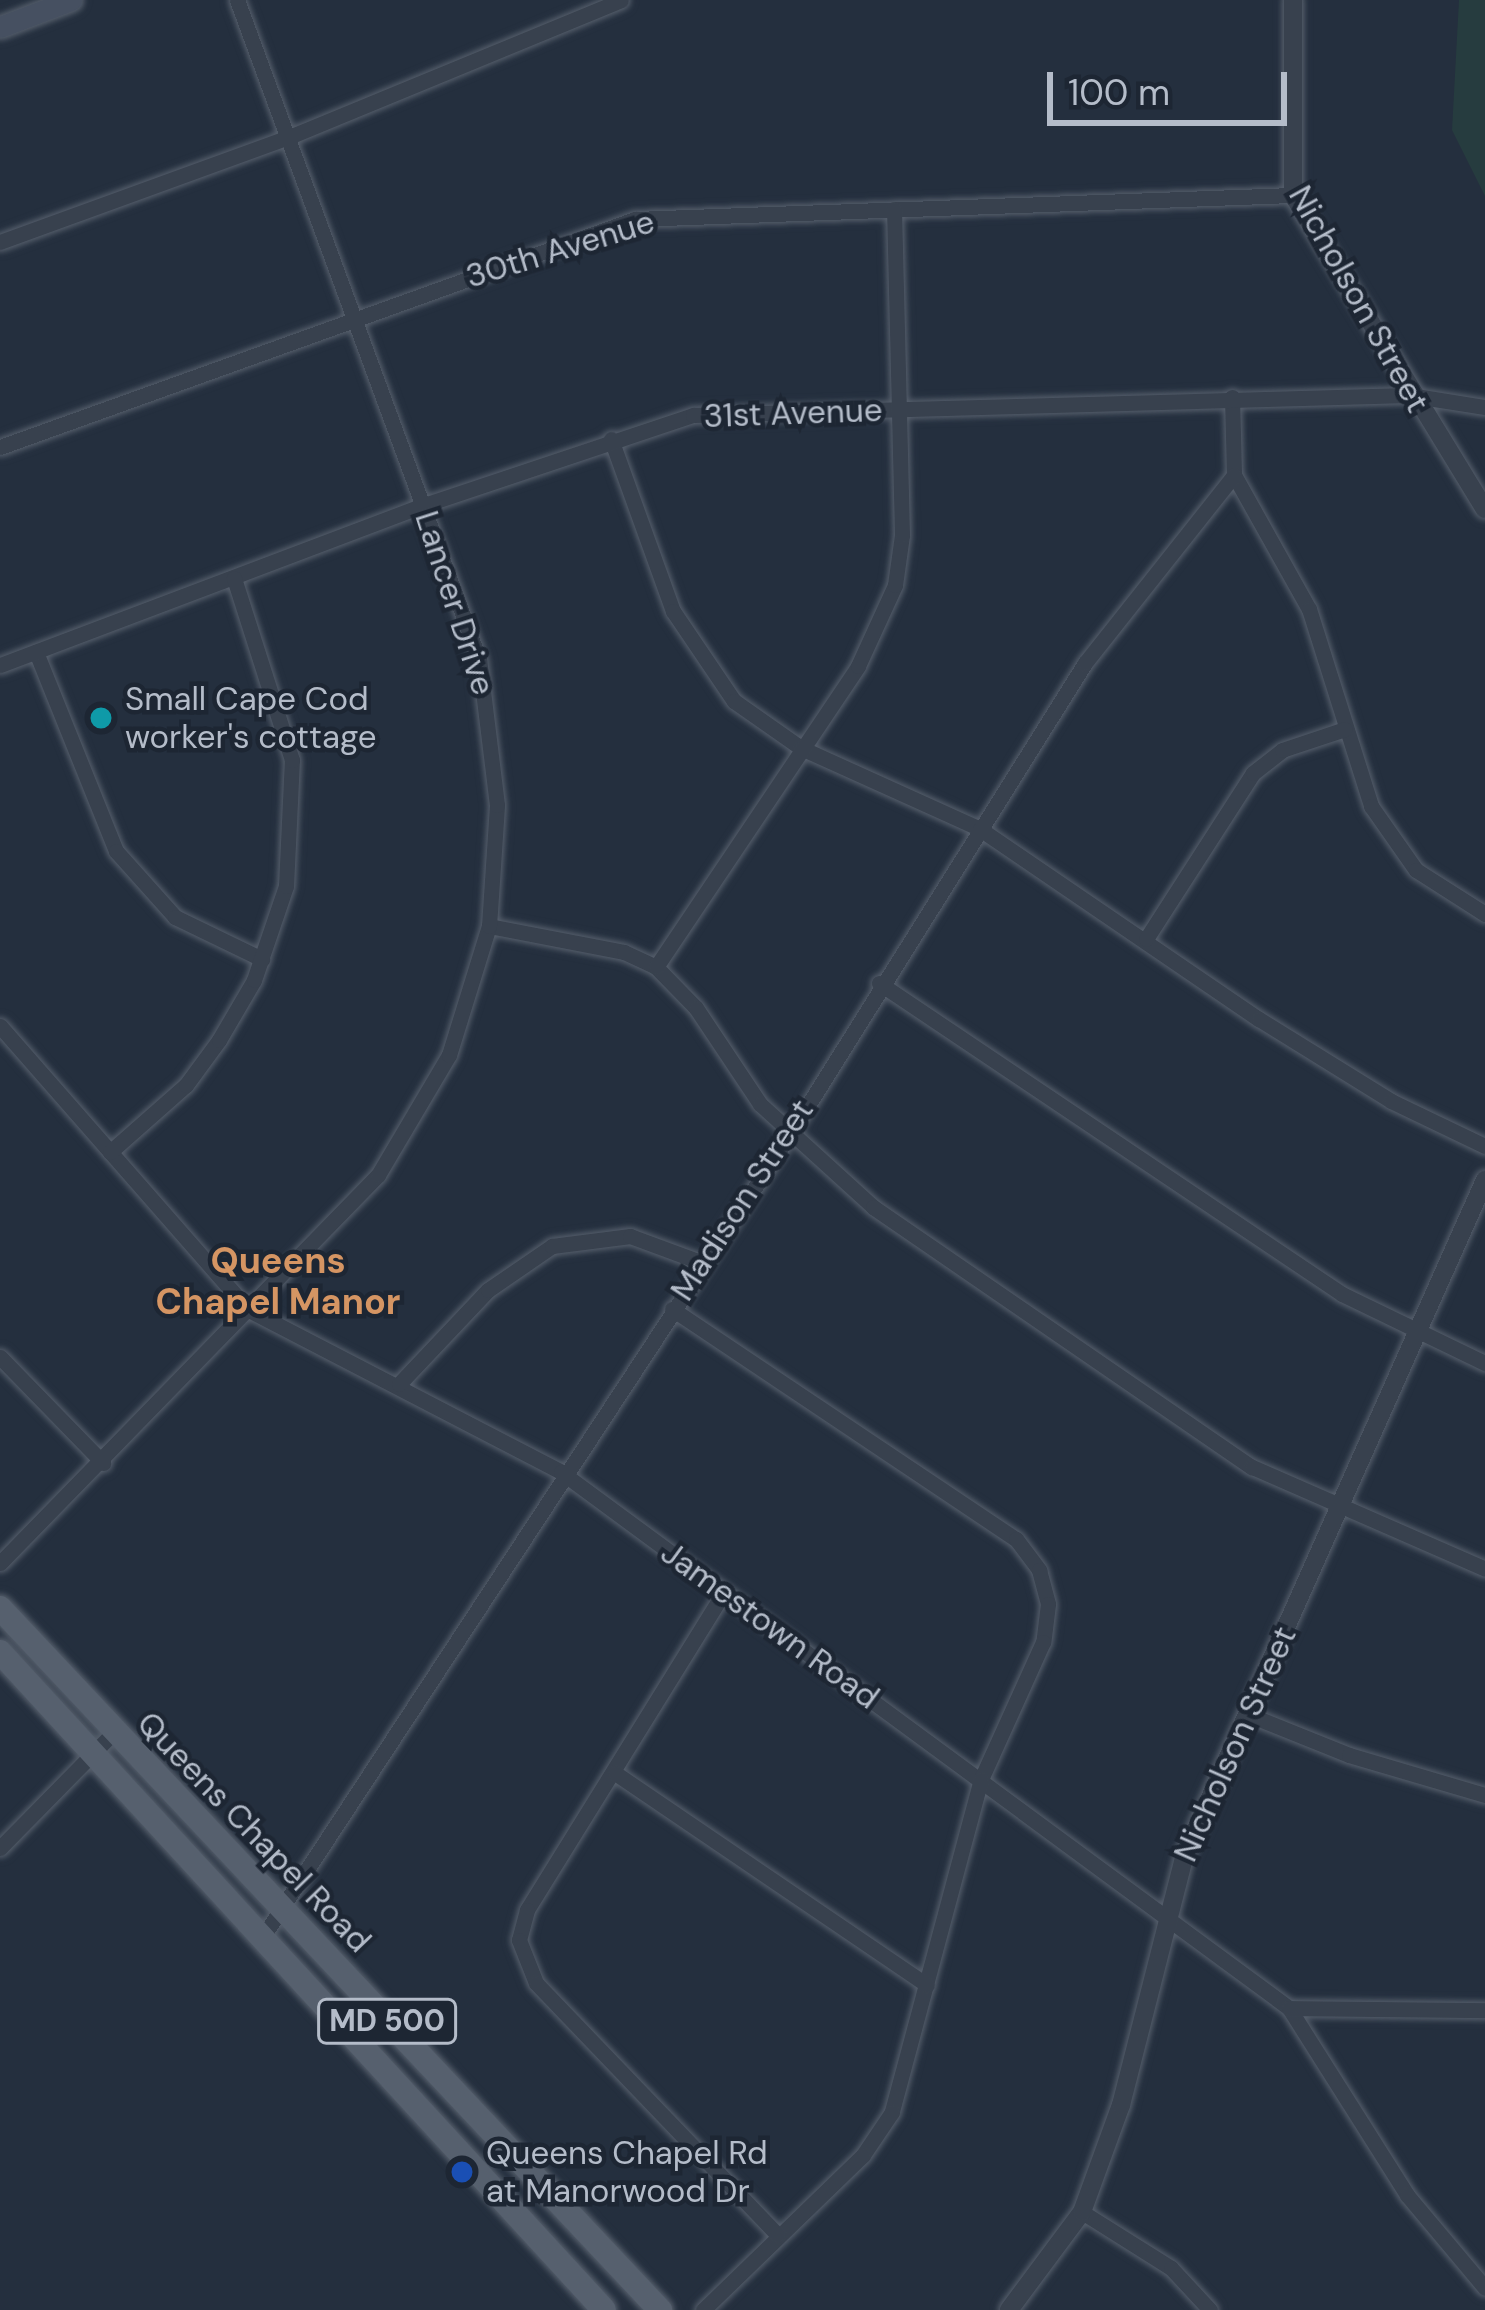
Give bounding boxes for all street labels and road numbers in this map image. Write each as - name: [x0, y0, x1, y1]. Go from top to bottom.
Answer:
- street label: Nicholson Street: [1280, 179, 1438, 419]
- street label: 30th Avenue: [461, 202, 659, 296]
- street label: 31st Avenue: [703, 390, 883, 436]
- street label: Lancer Drive: [407, 506, 503, 700]
- street label: Madison Street: [662, 1092, 822, 1308]
- street label: Jamestown Road: [653, 1533, 887, 1717]
- street label: Nicholson Street: [1165, 1620, 1305, 1868]
- street label: Queens Chapel Road: [129, 1703, 379, 1961]
- road number: MD 500: [315, 1997, 459, 2045]

